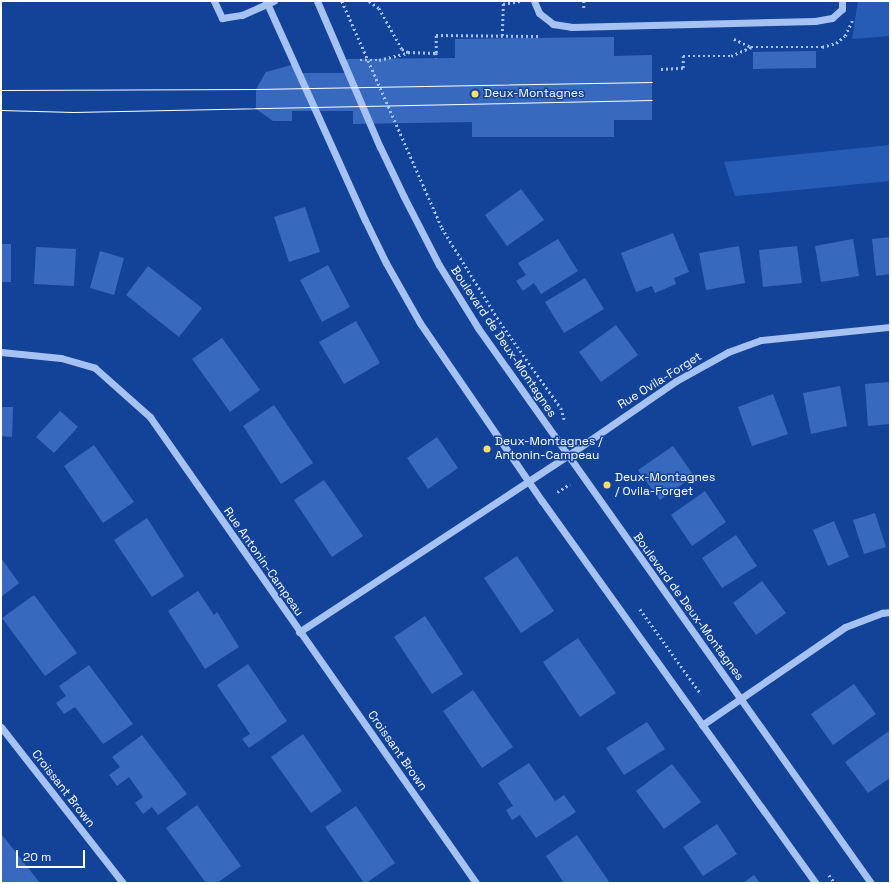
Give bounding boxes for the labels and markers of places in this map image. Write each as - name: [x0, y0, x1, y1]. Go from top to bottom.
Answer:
- place label: Deux-Montagnes: [484, 87, 584, 101]
- marker: Deux-Montagnes: [469, 88, 481, 100]
- place label: Deux-Montagnes / Antonin-Campeau: [495, 435, 603, 463]
- marker: Deux-Montagnes / Antonin-Campeau: [482, 444, 492, 454]
- place label: Deux-Montagnes / Ovila-Forget: [615, 471, 715, 499]
- marker: Deux-Montagnes / Ovila-Forget: [602, 480, 612, 490]

